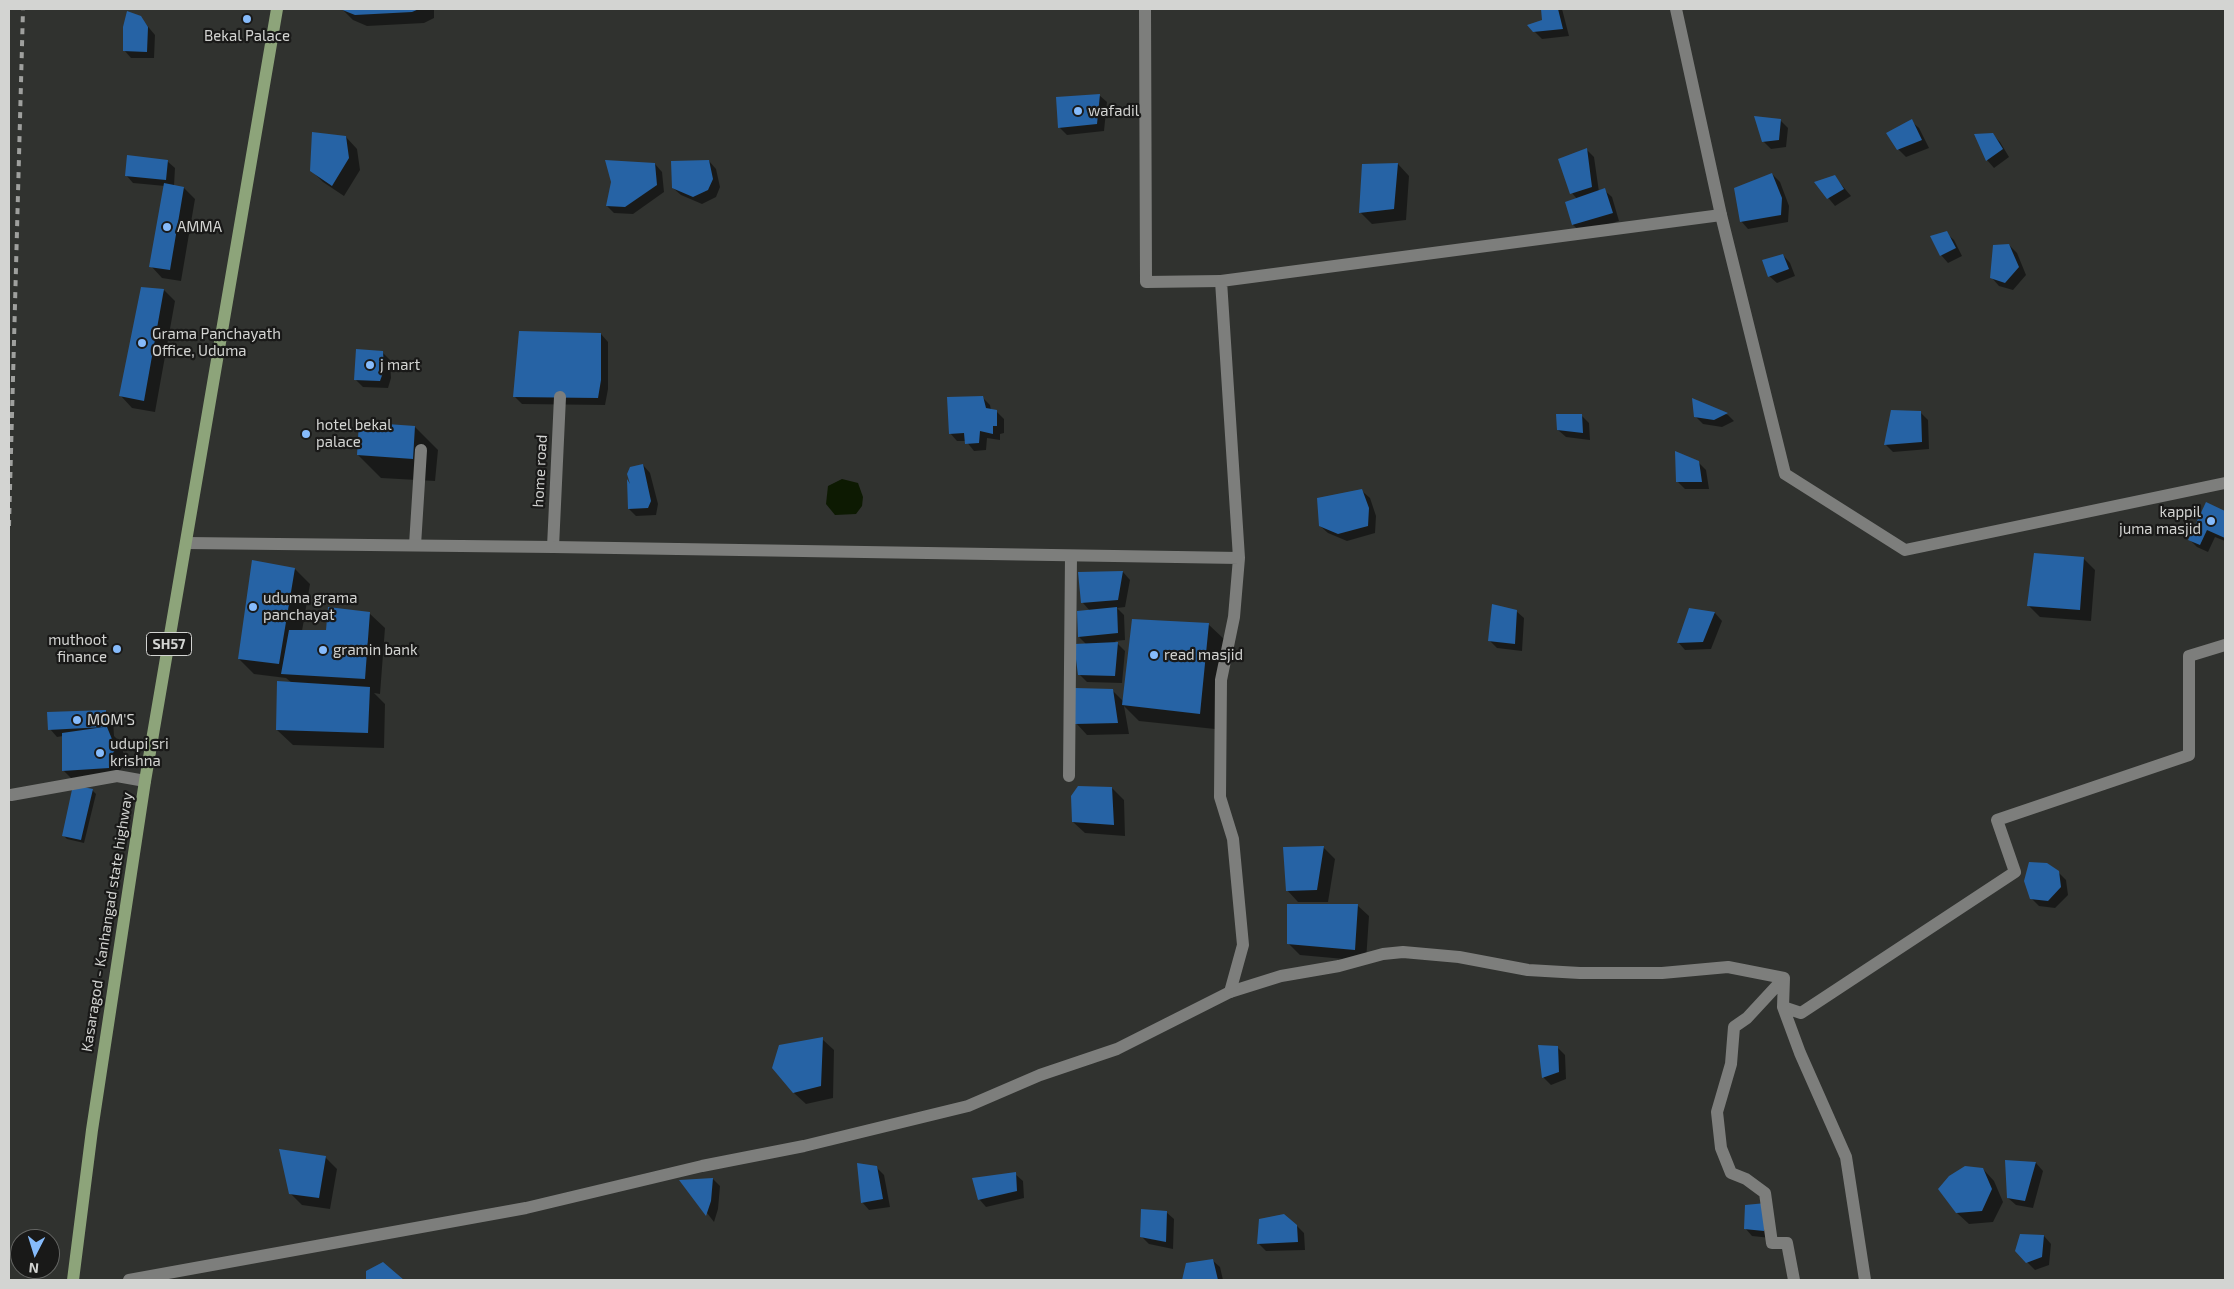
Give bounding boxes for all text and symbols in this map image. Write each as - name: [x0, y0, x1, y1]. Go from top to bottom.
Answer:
- marker: Bekal Palace: [241, 13, 253, 25]
- place label: Bekal Palace: [204, 27, 290, 45]
- place label: wafadil: [1088, 102, 1139, 120]
- marker: wafadil: [1072, 105, 1084, 117]
- place label: AMMA: [177, 218, 222, 236]
- marker: AMMA: [161, 221, 173, 233]
- place label: Grama Panchayath Office, Uduma: [152, 325, 281, 360]
- marker: Grama Panchayath Office, Uduma: [136, 337, 148, 349]
- place label: j mart: [380, 356, 420, 374]
- marker: j mart: [364, 359, 376, 371]
- place label: hotel bekal palace: [316, 416, 392, 451]
- marker: hotel bekal palace: [300, 428, 312, 440]
- street label: home road: [529, 434, 551, 508]
- place label: kappil juma masjid: [2119, 503, 2201, 538]
- marker: kappil juma masjid: [2205, 515, 2217, 527]
- place label: uduma grama panchayat: [263, 589, 357, 624]
- marker: uduma grama panchayat: [247, 601, 259, 613]
- place label: muthoot finance: [48, 631, 107, 666]
- road number: SH57: [146, 633, 192, 656]
- place label: gramin bank: [333, 641, 418, 659]
- marker: muthoot finance: [111, 643, 123, 655]
- marker: gramin bank: [317, 644, 329, 656]
- place label: read masjid: [1164, 646, 1243, 664]
- marker: read masjid: [1148, 649, 1160, 661]
- place label: MOM'S: [87, 711, 135, 729]
- marker: MOM'S: [71, 714, 83, 726]
- place label: udupi sri krishna: [110, 735, 169, 770]
- marker: udupi sri krishna: [94, 747, 106, 759]
- street label: Kasaragod - Kanhangad state highway: [78, 791, 136, 1053]
- north arrow: [10, 1229, 60, 1279]
- text: N: [28, 1260, 40, 1277]

